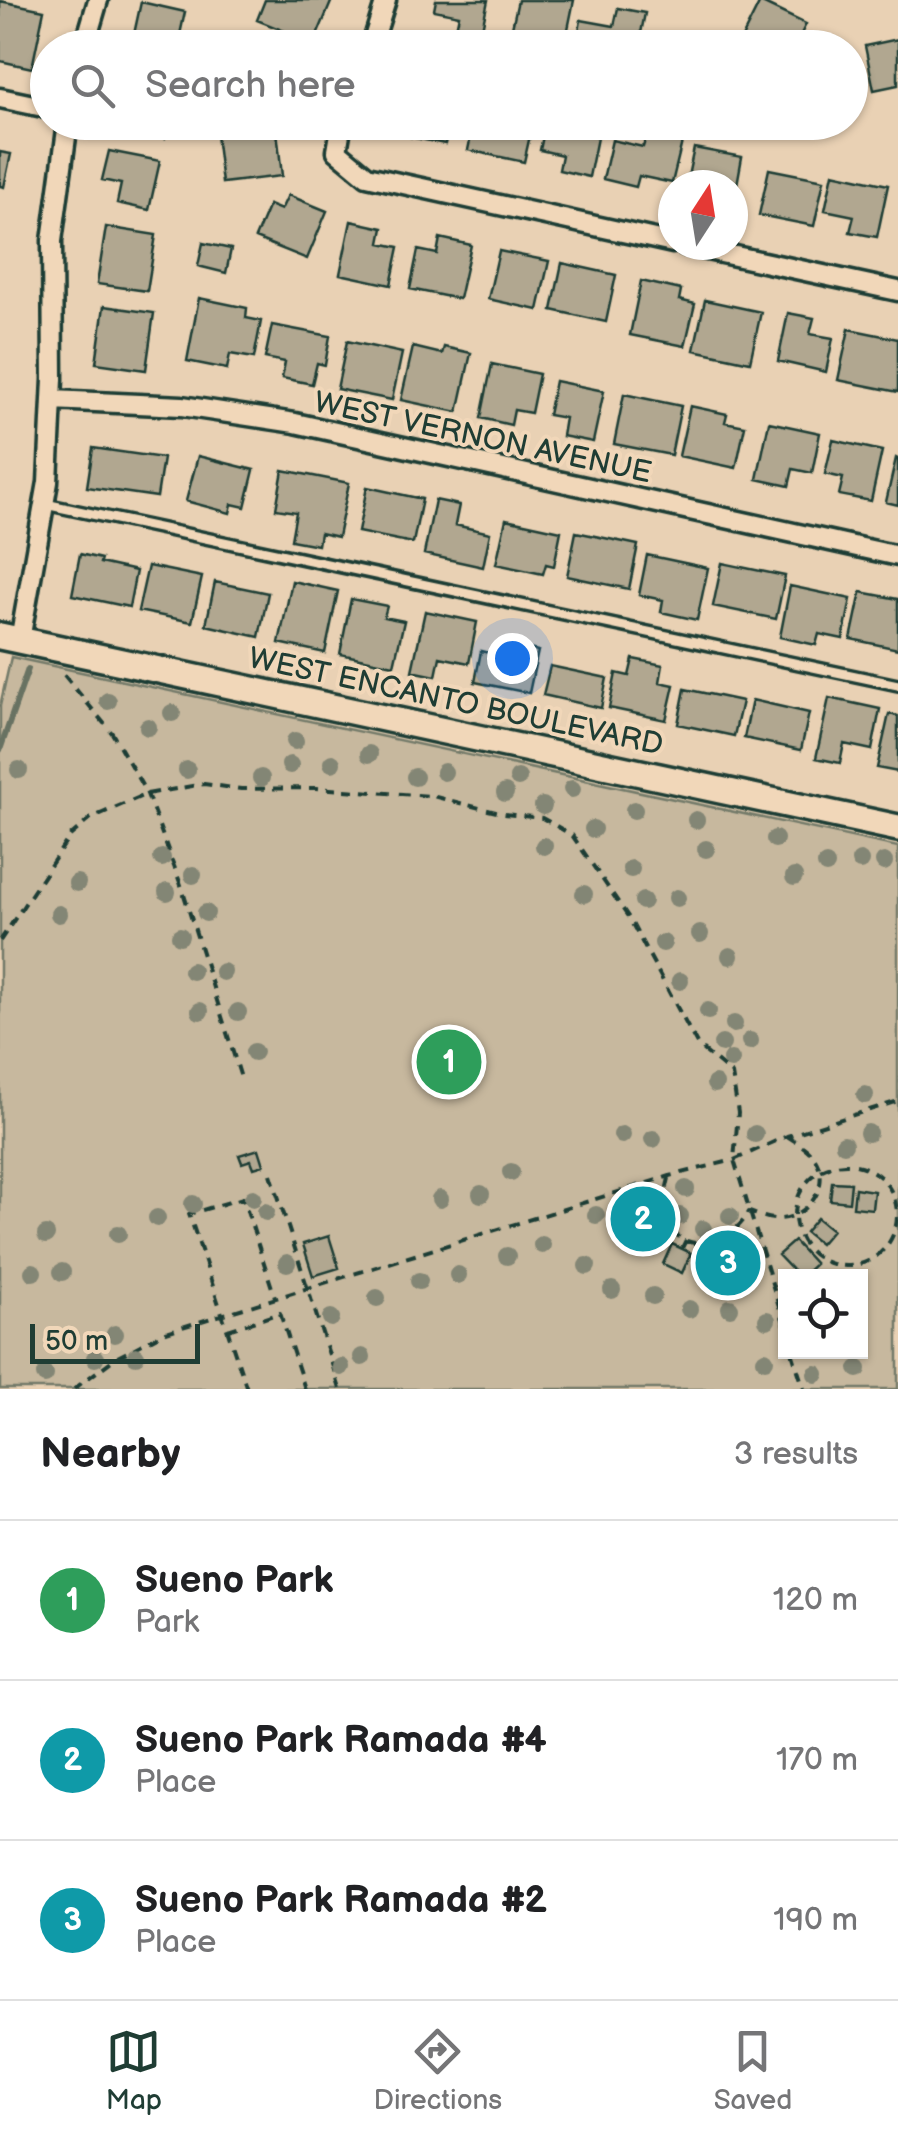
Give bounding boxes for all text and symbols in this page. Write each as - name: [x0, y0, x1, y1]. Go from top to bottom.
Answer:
- search box: [30, 30, 868, 140]
- icon: search: [65, 58, 120, 113]
- text: Search here: [145, 63, 356, 108]
- north arrow: [658, 170, 748, 260]
- street label: WEST VERNON AVENUE: [311, 385, 655, 491]
- your location: [487, 633, 538, 684]
- street label: WEST ENCANTO BOULEVARD: [245, 640, 666, 764]
- pin: 1: [416, 1024, 482, 1100]
- pin: 2: [610, 1182, 676, 1256]
- pin: 3: [696, 1226, 760, 1300]
- map controls: [778, 1269, 868, 1359]
- button: locate: [778, 1269, 868, 1359]
- scale bar: [30, 1319, 200, 1364]
- text: 50 m: [45, 1325, 108, 1358]
- text: Nearby: [40, 1429, 180, 1480]
- text: 3 results: [734, 1435, 858, 1474]
- text: Sueno Park: [135, 1558, 333, 1603]
- text: 1: [66, 1581, 79, 1620]
- text: 120 m: [773, 1581, 858, 1620]
- text: Park: [135, 1603, 199, 1642]
- text: Sueno Park Ramada #4: [135, 1718, 547, 1763]
- text: 2: [63, 1741, 82, 1780]
- text: 170 m: [776, 1741, 858, 1780]
- text: Place: [135, 1763, 216, 1802]
- text: Sueno Park Ramada #2: [135, 1878, 547, 1923]
- text: 3: [63, 1901, 82, 1940]
- text: 190 m: [773, 1901, 858, 1940]
- text: Place: [135, 1923, 216, 1962]
- tab: Map: [106, 2024, 162, 2117]
- tab: Directions: [373, 2024, 502, 2117]
- tab: Saved: [714, 2024, 792, 2117]

